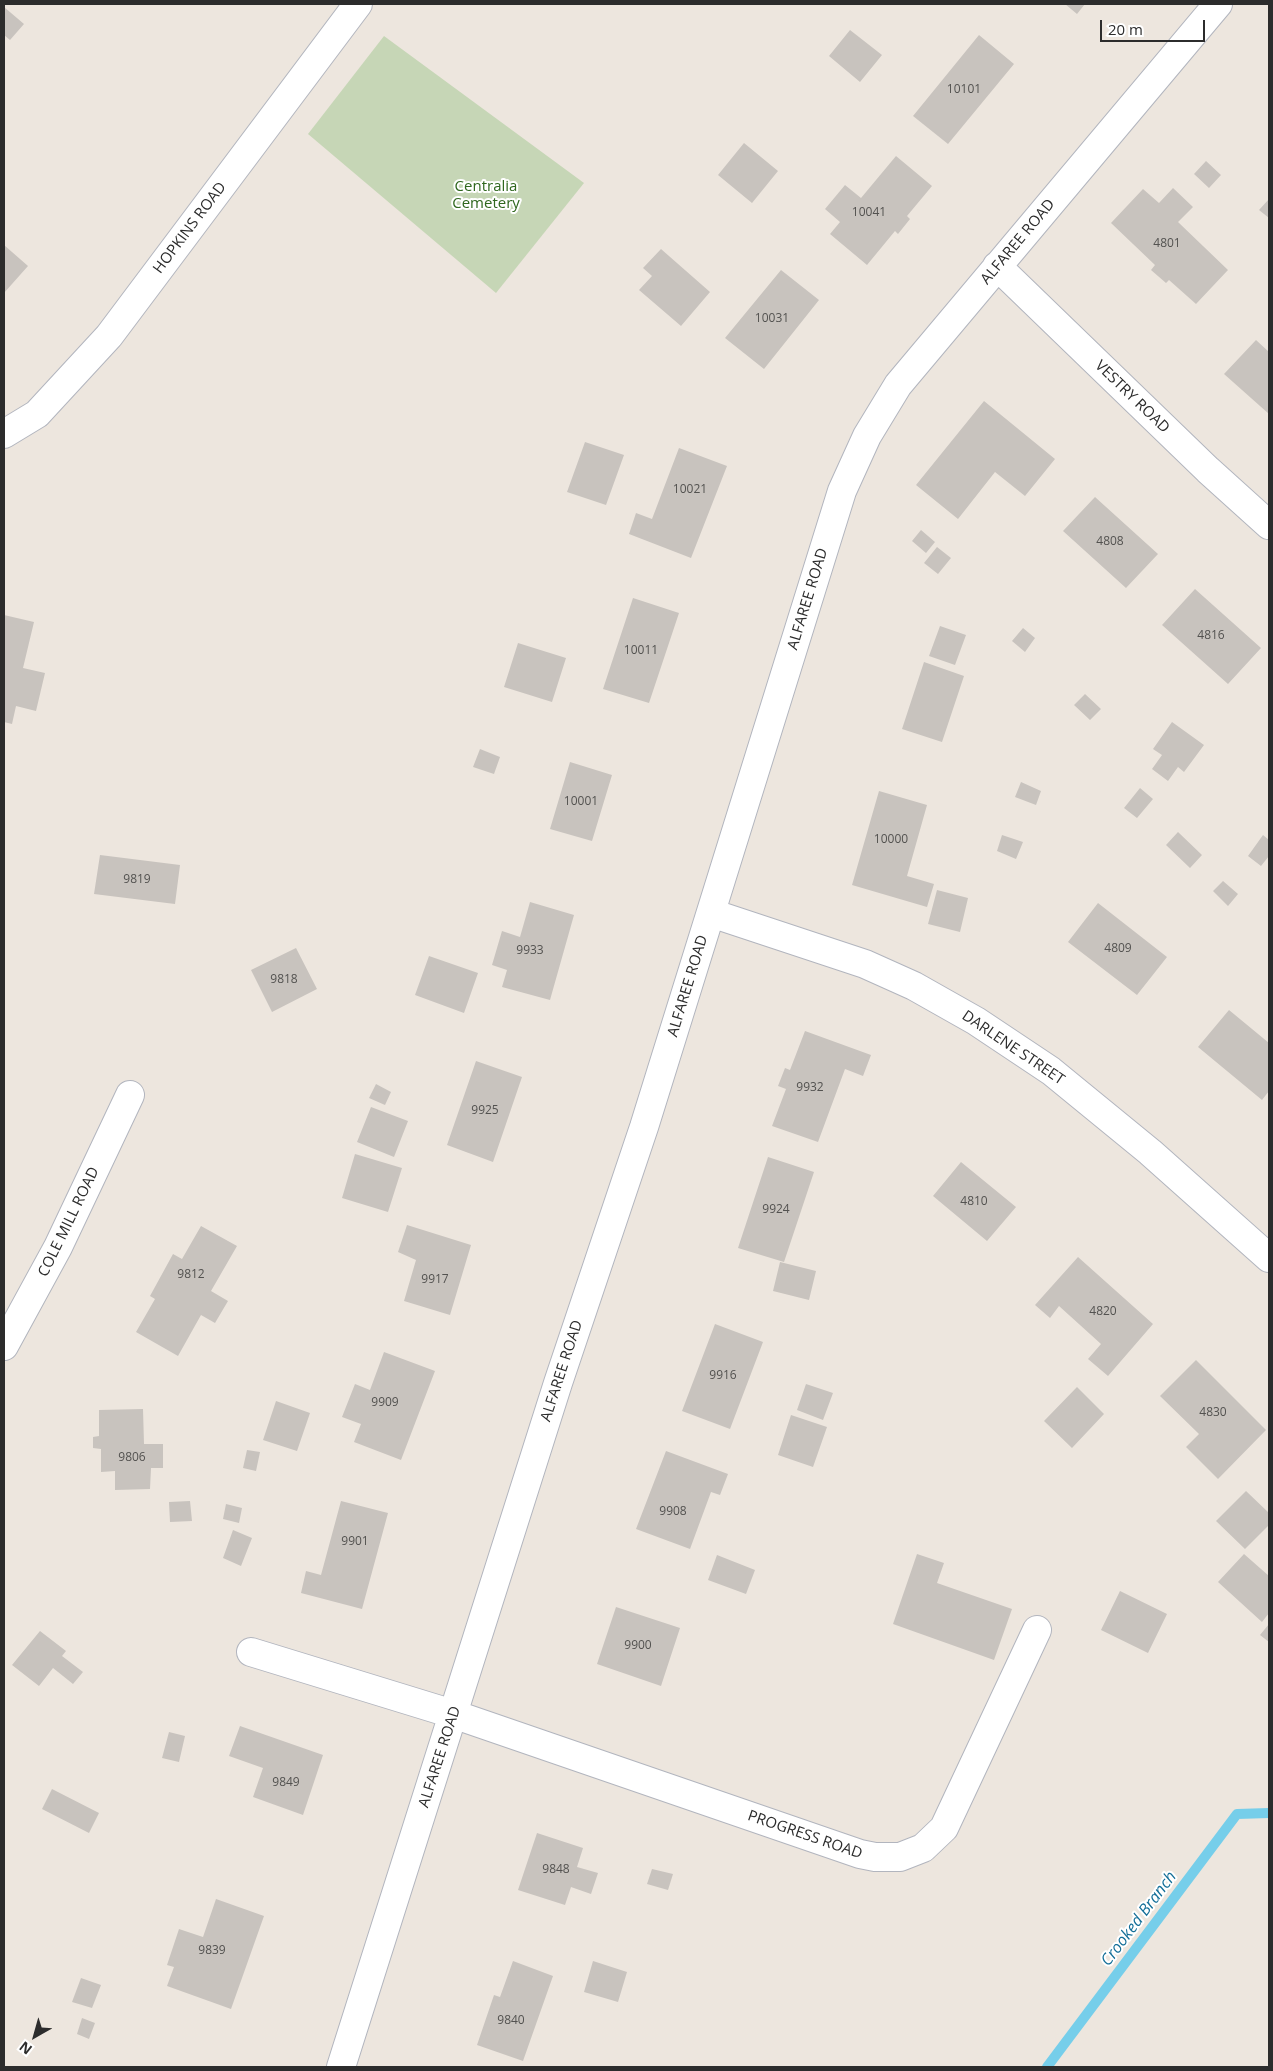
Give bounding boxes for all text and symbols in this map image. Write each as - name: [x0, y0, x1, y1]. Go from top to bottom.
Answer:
- scale bar: [1103, 10, 1208, 42]
- text: 20 m: [1108, 19, 1143, 39]
- house number: 10101: [947, 83, 981, 97]
- park label: Centralia Cemetery: [452, 178, 520, 213]
- street label: HOPKINS ROAD: [150, 179, 230, 277]
- street label: ALFAREE ROAD: [977, 196, 1059, 288]
- house number: 10041: [852, 206, 886, 220]
- house number: 4801: [1153, 237, 1181, 251]
- house number: 10031: [755, 312, 789, 326]
- street label: VESTRY ROAD: [1091, 357, 1173, 437]
- house number: 10021: [673, 483, 707, 497]
- house number: 4808: [1096, 535, 1124, 549]
- street label: ALFAREE ROAD: [784, 546, 832, 652]
- house number: 4816: [1197, 629, 1225, 643]
- house number: 10011: [624, 644, 658, 658]
- house number: 10001: [564, 795, 598, 809]
- house number: 10000: [874, 833, 908, 847]
- house number: 9819: [123, 873, 151, 887]
- street label: ALFAREE ROAD: [664, 933, 712, 1039]
- house number: 4809: [1104, 942, 1132, 956]
- house number: 9933: [516, 944, 544, 958]
- house number: 9818: [270, 973, 298, 987]
- street label: DARLENE STREET: [958, 1007, 1068, 1089]
- house number: 9932: [796, 1081, 824, 1095]
- house number: 9925: [471, 1104, 499, 1118]
- street label: COLE MILL ROAD: [35, 1164, 103, 1280]
- house number: 4810: [960, 1195, 988, 1209]
- house number: 9924: [762, 1203, 790, 1217]
- house number: 9812: [177, 1268, 205, 1282]
- house number: 9917: [421, 1273, 449, 1287]
- house number: 4820: [1089, 1305, 1117, 1319]
- street label: ALFAREE ROAD: [537, 1318, 587, 1424]
- house number: 9916: [709, 1369, 737, 1383]
- house number: 9909: [371, 1396, 399, 1410]
- house number: 4830: [1199, 1406, 1227, 1420]
- house number: 9806: [118, 1451, 146, 1465]
- house number: 9908: [659, 1505, 687, 1519]
- house number: 9901: [341, 1535, 369, 1549]
- house number: 9900: [624, 1639, 652, 1653]
- street label: ALFAREE ROAD: [415, 1704, 465, 1810]
- house number: 9849: [272, 1776, 300, 1790]
- street label: PROGRESS ROAD: [745, 1807, 865, 1863]
- house number: 9848: [542, 1863, 570, 1877]
- water label: Crooked Branch: [1097, 1868, 1181, 1970]
- house number: 9839: [198, 1944, 226, 1958]
- north arrow: [10, 2011, 60, 2061]
- house number: 9840: [497, 2014, 525, 2028]
- text: N: [15, 2037, 36, 2059]

